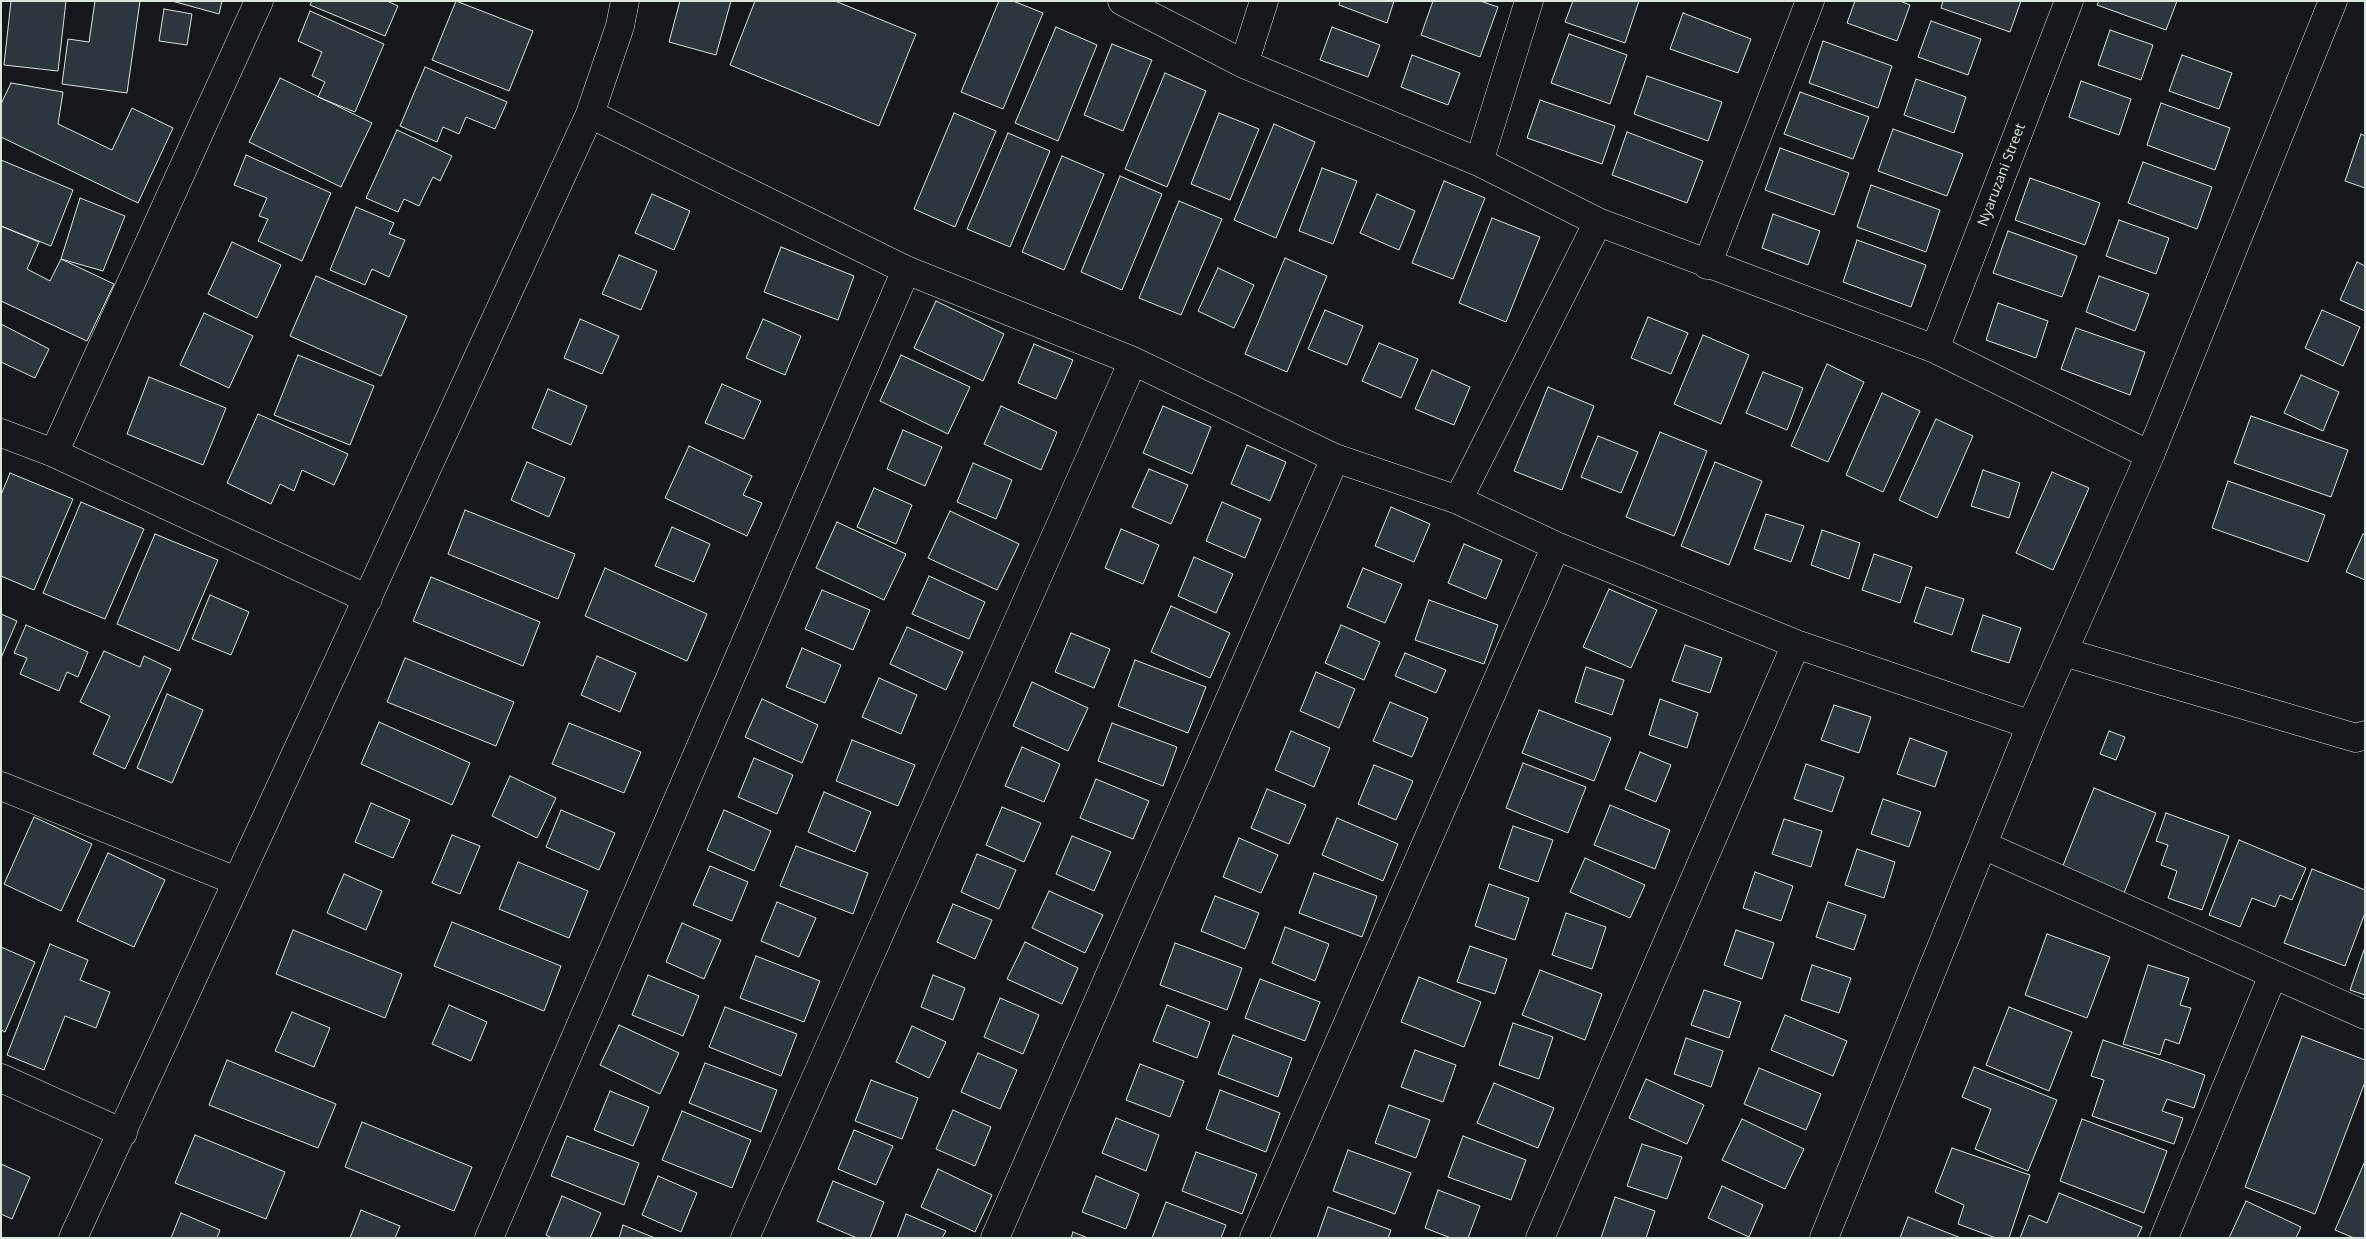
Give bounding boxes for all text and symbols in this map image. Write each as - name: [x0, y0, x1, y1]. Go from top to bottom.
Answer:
- street label: Nyaruzani Street: [1975, 121, 2029, 229]

